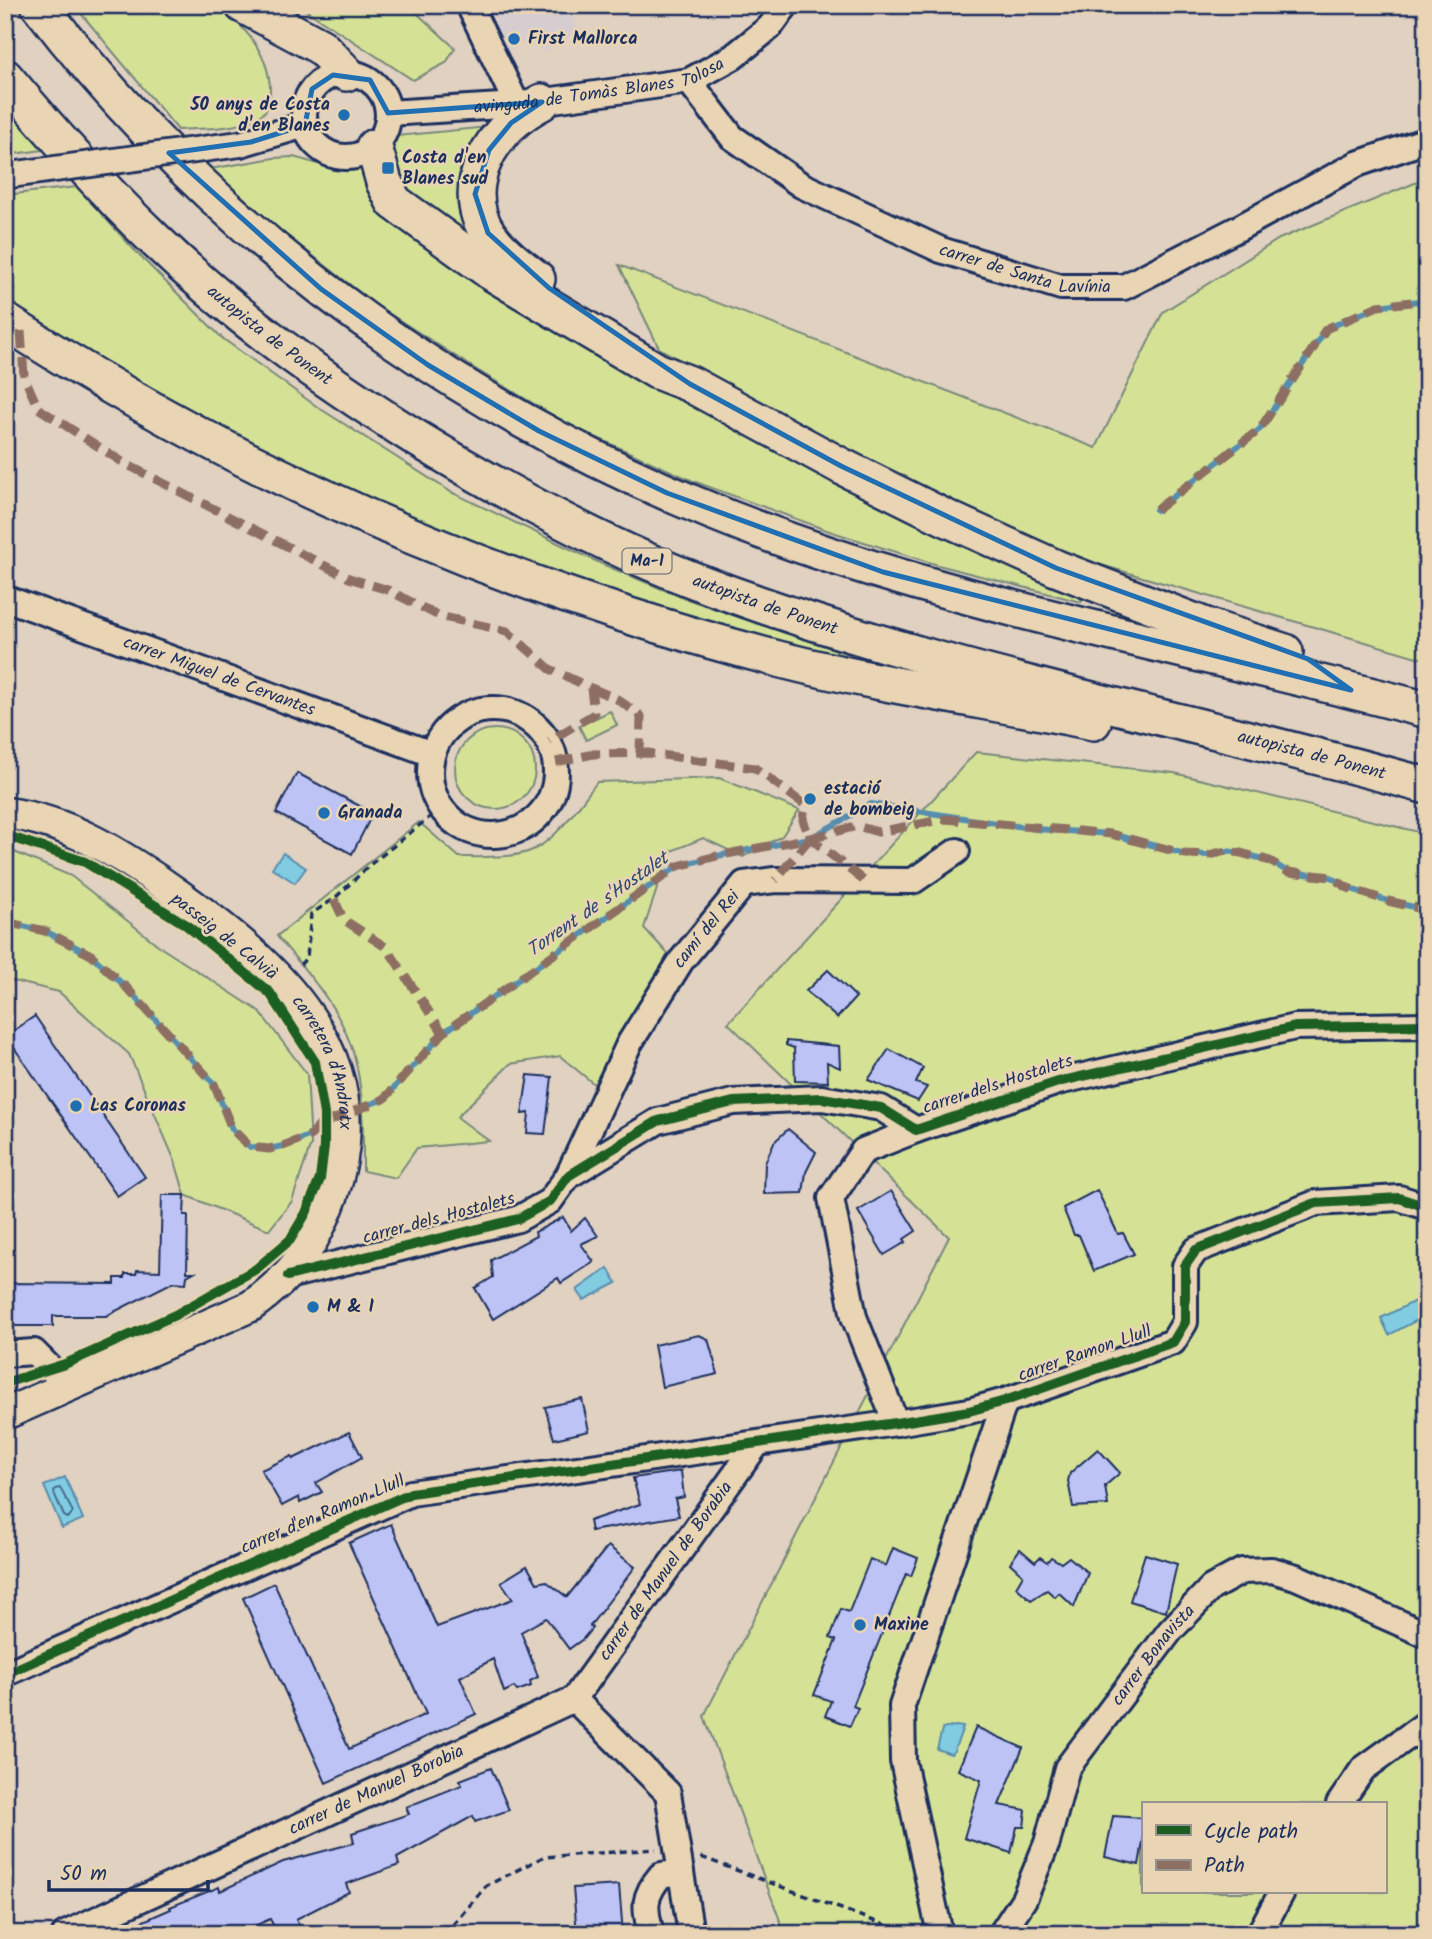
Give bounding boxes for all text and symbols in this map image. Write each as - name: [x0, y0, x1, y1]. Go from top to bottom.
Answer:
- place label: First Mallorca: [528, 25, 637, 54]
- marker: First Mallorca: [506, 31, 522, 47]
- street label: avinguda de Tomàs Blanes Tolosa: [473, 50, 730, 122]
- place label: 50 anys de Costa d'en Blanes: [189, 91, 331, 141]
- marker: 50 anys de Costa d'en Blanes: [336, 107, 352, 123]
- place label: Costa d'en Blanes sud: [402, 144, 488, 194]
- marker: Costa d'en Blanes sud: [380, 160, 396, 176]
- street label: carrer de Santa Lavínia: [935, 236, 1111, 302]
- street label: autopista de Ponent: [200, 278, 339, 394]
- road number: Ma-1: [622, 548, 672, 574]
- street label: autopista de Ponent: [688, 567, 842, 644]
- street label: carrer Miguel de Cervantes: [119, 628, 320, 725]
- street label: autopista de Ponent: [1235, 722, 1390, 789]
- place label: estació de bombeig: [824, 775, 915, 825]
- marker: estació de bombeig: [802, 791, 818, 807]
- place label: Granada: [338, 799, 402, 828]
- marker: Granada: [316, 805, 332, 821]
- water label: Torrent de s'Hostalet: [521, 843, 677, 965]
- street label: camí del Rei: [665, 883, 748, 974]
- street label: passeig de Calvià: [164, 885, 284, 988]
- street label: carretera d'Andratx: [284, 989, 359, 1130]
- street label: carrer dels Hostalets: [919, 1047, 1077, 1123]
- place label: Las Coronas: [90, 1092, 187, 1121]
- marker: Las Coronas: [68, 1098, 84, 1114]
- street label: carrer dels Hostalets: [360, 1185, 519, 1253]
- place label: M & I: [327, 1293, 375, 1322]
- marker: M & I: [305, 1299, 321, 1315]
- street label: carrer Ramon Llull: [1014, 1317, 1156, 1390]
- street label: carrer d'en Ramon Llull: [236, 1467, 410, 1563]
- street label: carrer de Manuel de Borabia: [591, 1475, 740, 1667]
- street label: carrer Bonavista: [1104, 1598, 1202, 1712]
- place label: Maxine: [874, 1611, 929, 1640]
- marker: Maxine: [852, 1617, 868, 1633]
- street label: carrer de Manuel Borobia: [284, 1737, 469, 1843]
- legend: [1142, 1802, 1386, 1894]
- text: Cycle path: [1204, 1816, 1298, 1849]
- scale bar: [49, 1848, 208, 1892]
- text: Path: [1204, 1850, 1245, 1883]
- text: 50 m: [60, 1858, 107, 1891]

